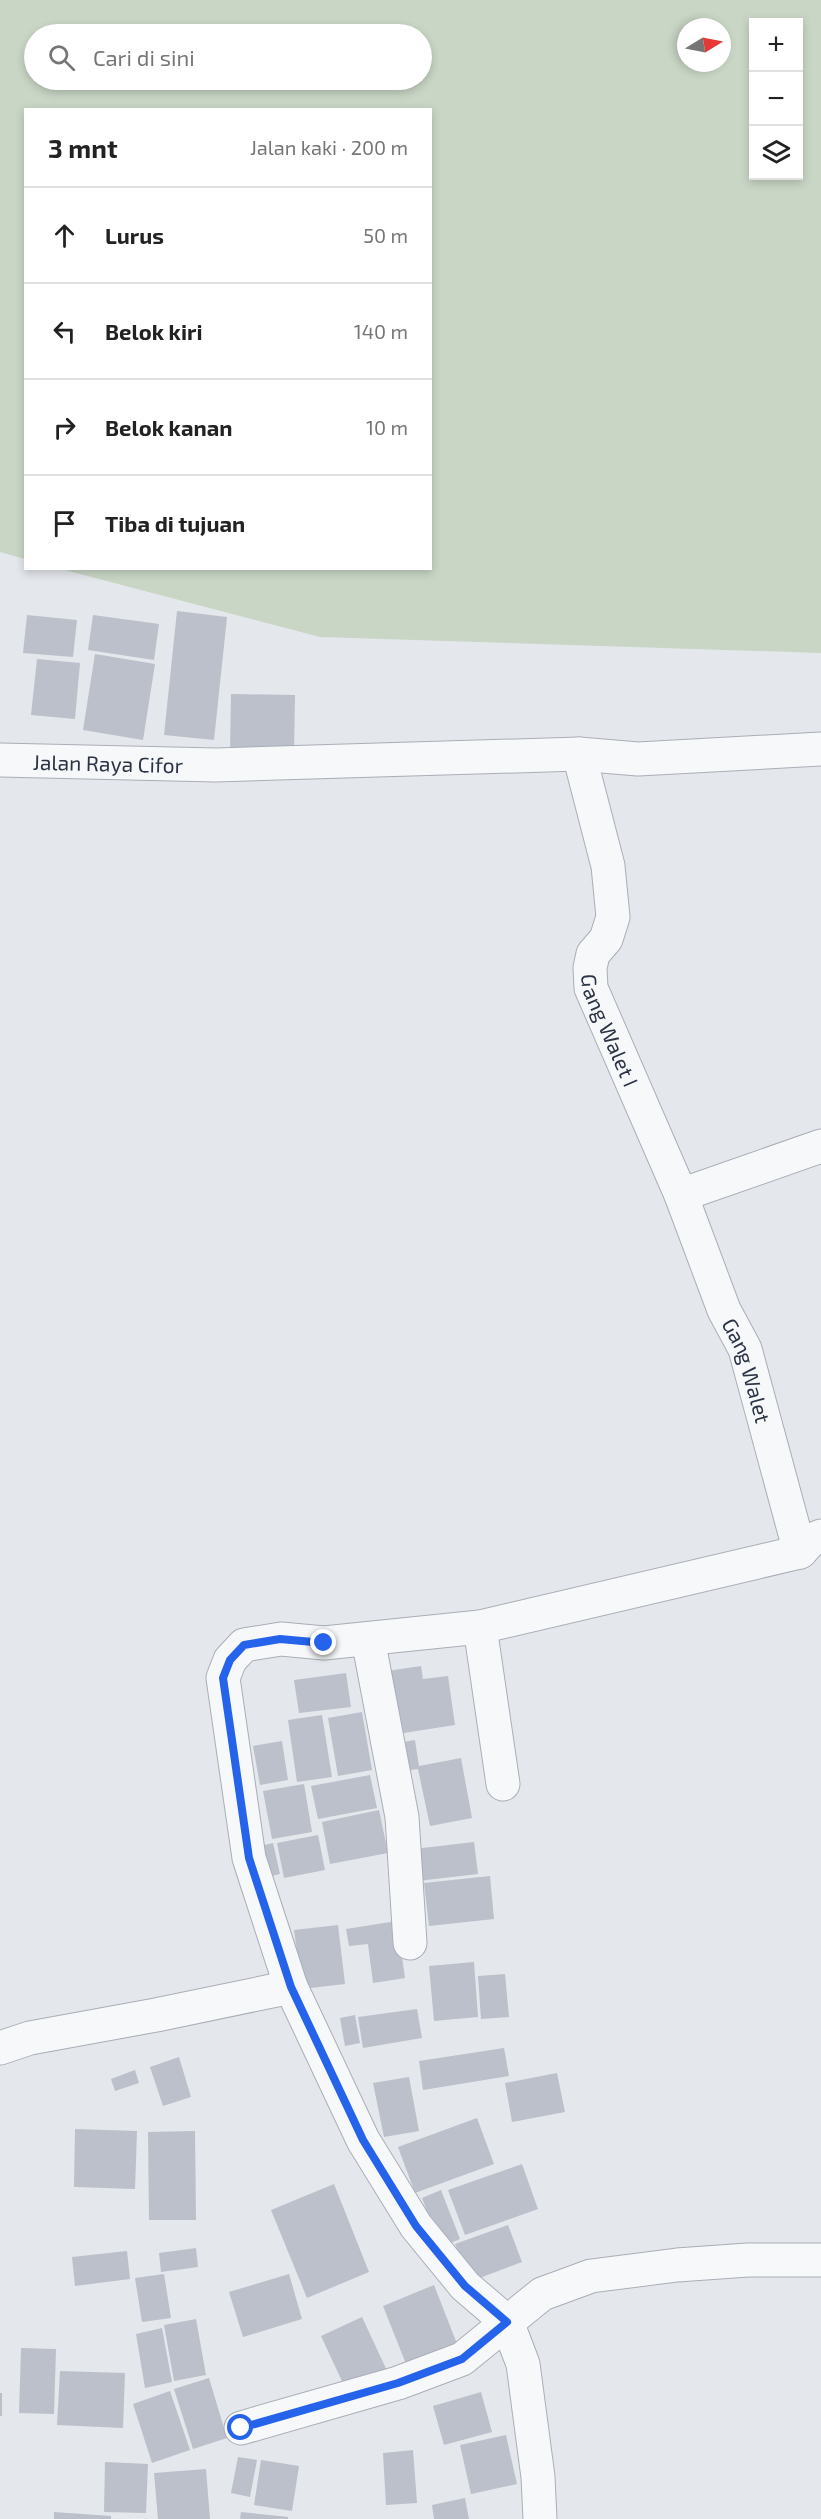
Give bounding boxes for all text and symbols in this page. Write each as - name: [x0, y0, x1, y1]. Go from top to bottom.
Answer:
- north arrow: [677, 18, 731, 72]
- map controls: [749, 18, 803, 180]
- button: +: [749, 18, 803, 72]
- search box: [24, 24, 432, 90]
- icon: search: [45, 41, 78, 74]
- text: Cari di sini: [93, 44, 195, 70]
- button: −: [749, 72, 803, 126]
- button: layers: [749, 126, 803, 180]
- text: 3 mnt: [48, 132, 118, 163]
- text: Jalan kaki · 200 m: [250, 135, 408, 159]
- icon: ahead: [48, 219, 81, 252]
- text: Lurus: [105, 222, 164, 248]
- text: 50 m: [363, 223, 408, 247]
- icon: left: [48, 315, 81, 348]
- text: Belok kiri: [105, 318, 202, 344]
- text: 140 m: [354, 319, 408, 343]
- icon: right: [48, 411, 81, 444]
- text: Belok kanan: [105, 414, 232, 440]
- text: 10 m: [366, 415, 408, 439]
- icon: arrive: [48, 507, 81, 540]
- text: Tiba di tujuan: [105, 510, 245, 536]
- street label: Jalan Raya Cifor: [32, 748, 184, 777]
- street label: Gang Walet I: [578, 973, 645, 1090]
- street label: Gang Walet: [718, 1313, 777, 1426]
- route end: [310, 1629, 336, 1655]
- route start: [227, 2414, 253, 2440]

